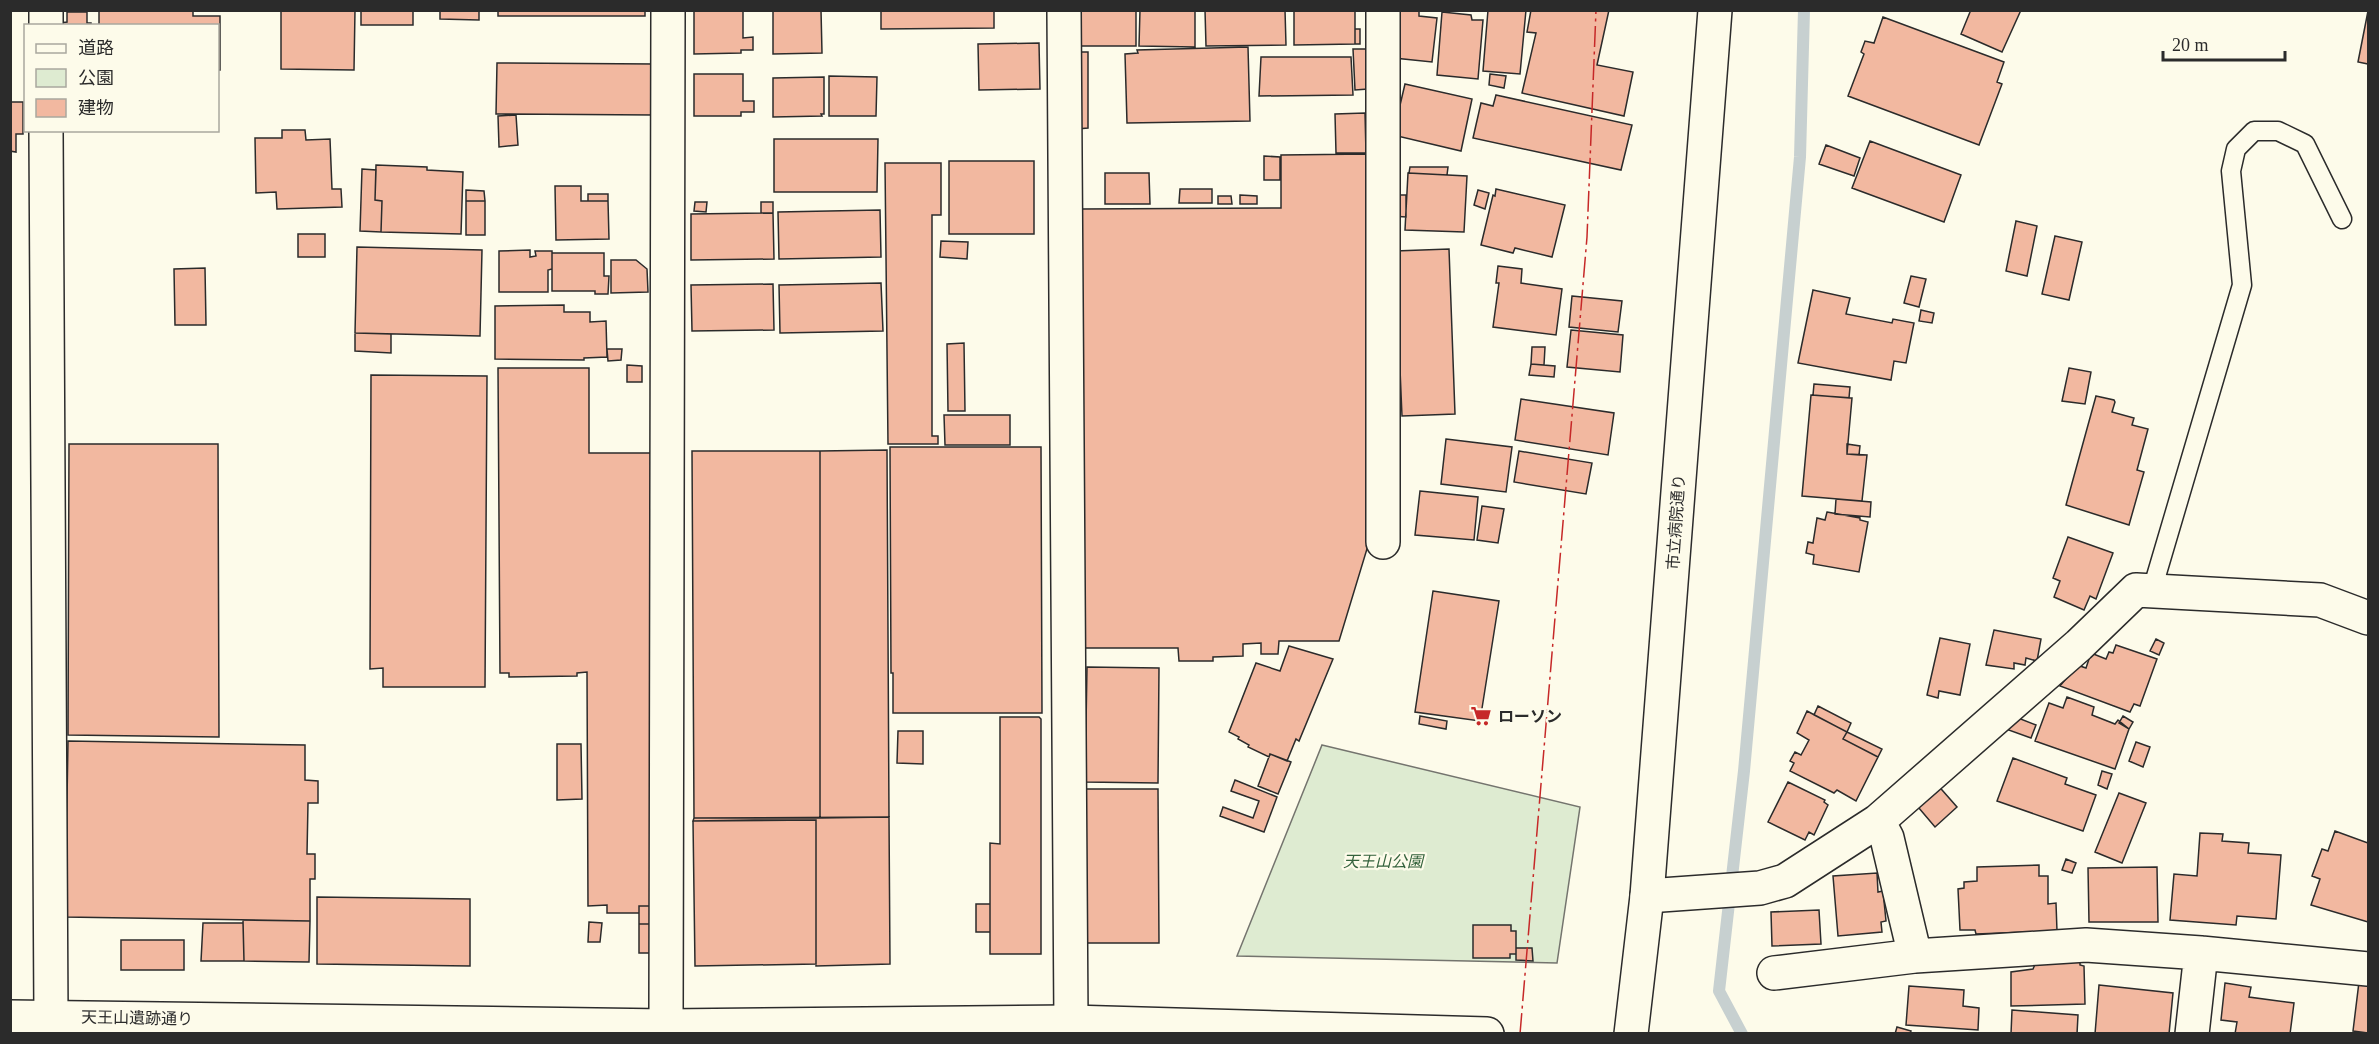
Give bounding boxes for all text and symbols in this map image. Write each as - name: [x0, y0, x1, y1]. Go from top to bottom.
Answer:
- legend: [24, 24, 219, 132]
- scale bar: [2163, 24, 2284, 62]
- text: 20 m: [2172, 35, 2209, 55]
- text: 道路: [78, 38, 114, 58]
- text: 公園: [78, 68, 114, 88]
- text: 建物: [78, 98, 114, 118]
- street label: 市立病院通り: [1664, 474, 1688, 570]
- supermarket icon: ローソン: [1469, 704, 1493, 728]
- place label: ローソン: [1498, 708, 1562, 725]
- park label: 天王山公園: [1343, 853, 1425, 870]
- street label: 天王山遺跡通り: [81, 1009, 193, 1027]

